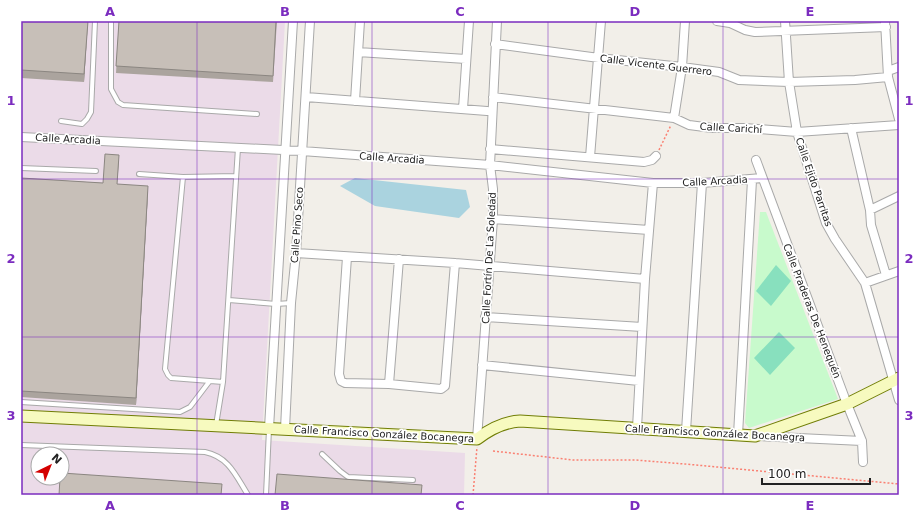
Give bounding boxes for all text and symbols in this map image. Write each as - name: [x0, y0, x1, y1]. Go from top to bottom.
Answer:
- text: A: [105, 4, 115, 19]
- text: B: [280, 4, 290, 19]
- text: C: [455, 4, 465, 19]
- text: D: [630, 4, 641, 19]
- text: E: [806, 4, 814, 19]
- street label: Calle Vicente Guerrero: [599, 53, 713, 77]
- text: 1: [6, 93, 16, 108]
- text: 1: [904, 93, 914, 108]
- street label: Calle Carichí: [699, 121, 764, 135]
- street label: Calle Arcadia: [35, 132, 101, 146]
- street label: Calle Ejido Parritas: [794, 136, 834, 228]
- street label: Calle Arcadia: [359, 150, 425, 166]
- street label: Calle Arcadia: [682, 174, 748, 188]
- street label: Calle Pino Seco: [289, 187, 305, 263]
- street label: Calle Fortín De La Soledad: [480, 192, 498, 324]
- street label: Calle Praderas De Henequén: [781, 242, 843, 380]
- text: 2: [6, 251, 16, 266]
- text: 2: [904, 251, 914, 266]
- text: 3: [6, 408, 16, 423]
- text: 3: [904, 408, 914, 423]
- street label: Calle Francisco González Bocanegra: [625, 423, 805, 443]
- street label: Calle Francisco González Bocanegra: [294, 424, 474, 444]
- north arrow: [30, 446, 70, 486]
- text: N: [49, 451, 64, 467]
- scale bar: [762, 460, 870, 486]
- text: 100 m: [768, 467, 806, 481]
- text: A: [105, 498, 115, 513]
- text: B: [280, 498, 290, 513]
- text: C: [455, 498, 465, 513]
- text: D: [630, 498, 641, 513]
- text: E: [806, 498, 814, 513]

